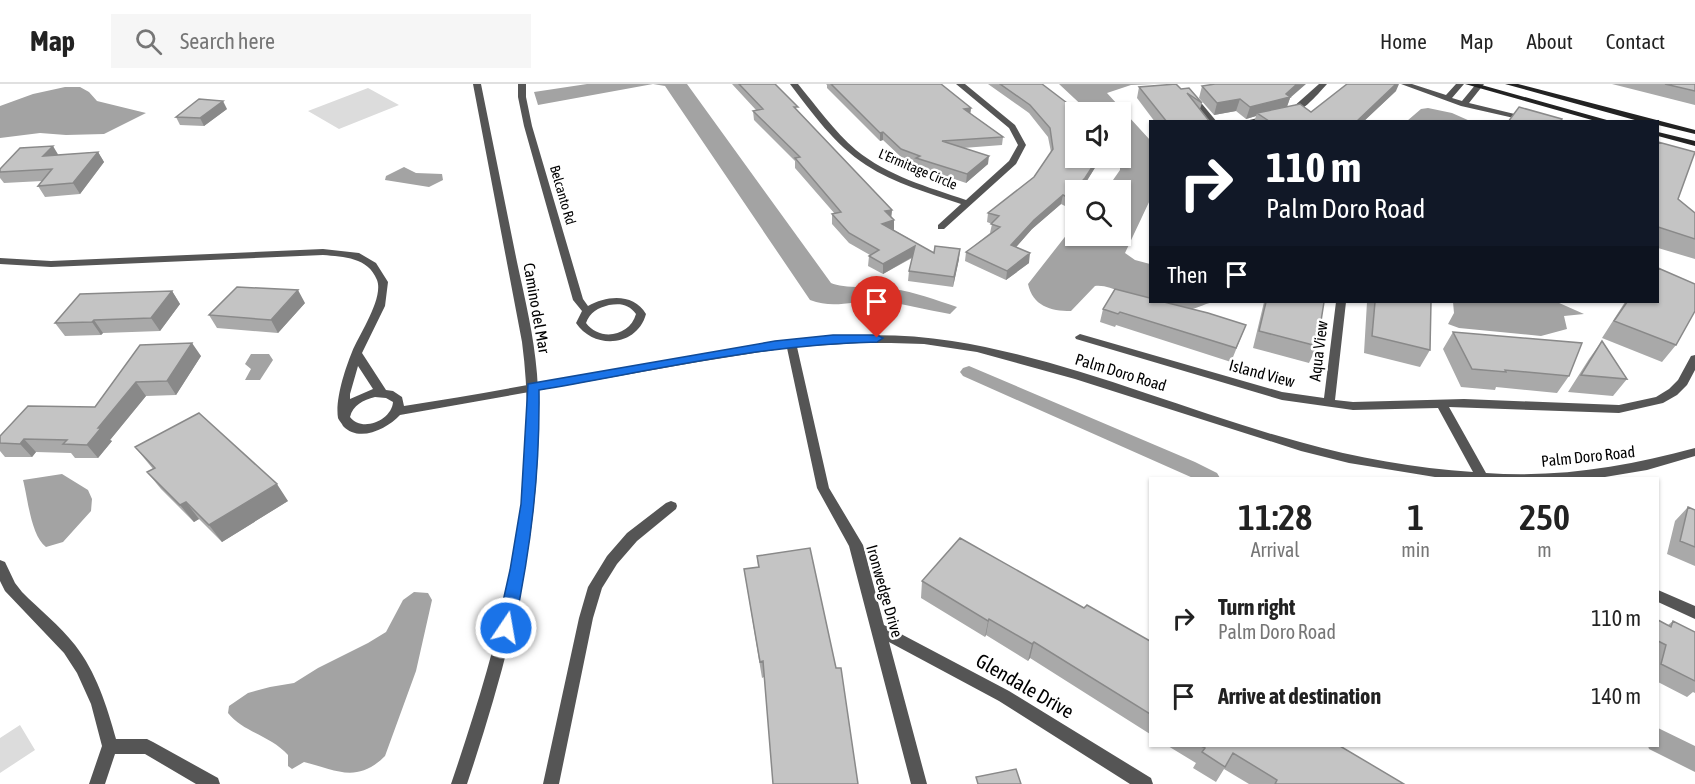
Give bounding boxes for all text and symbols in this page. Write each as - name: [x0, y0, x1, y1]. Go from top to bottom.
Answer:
- search box: [111, 14, 531, 68]
- text: Map: [30, 25, 75, 57]
- icon: search: [132, 25, 165, 58]
- text: Search here: [180, 28, 275, 54]
- text: Home: [1380, 29, 1427, 53]
- text: Map: [1460, 29, 1494, 53]
- text: About: [1527, 29, 1573, 53]
- text: Contact: [1606, 29, 1665, 53]
- map controls: [1065, 102, 1131, 246]
- button: sound: [1065, 102, 1131, 168]
- text: 110 m: [1266, 143, 1361, 191]
- icon: right: [1167, 144, 1245, 222]
- street label: L'Ermitage Circle: [876, 145, 960, 193]
- street label: Belcanto Rd: [547, 163, 579, 227]
- button: search: [1065, 180, 1131, 246]
- text: Palm Doro Road: [1266, 193, 1425, 224]
- icon: arrive: [1220, 258, 1253, 291]
- street label: Camino del Mar: [520, 261, 554, 355]
- text: Then: [1167, 262, 1208, 288]
- pin: [851, 276, 902, 338]
- icon: arrive: [860, 285, 893, 318]
- street label: Aqua View: [1305, 319, 1332, 382]
- street label: Palm Doro Road: [1073, 350, 1169, 394]
- street label: Island View: [1227, 356, 1297, 390]
- street label: Palm Doro Road: [1540, 442, 1636, 470]
- text: 11:28: [1238, 496, 1312, 538]
- text: 1: [1407, 496, 1424, 538]
- text: 250: [1519, 496, 1570, 538]
- text: Arrival: [1251, 538, 1300, 561]
- text: min: [1401, 538, 1430, 561]
- text: m: [1537, 538, 1552, 561]
- street label: Ironwedge Drive: [862, 543, 907, 640]
- text: Turn right: [1218, 594, 1295, 620]
- position arrow: [474, 596, 538, 660]
- icon: right: [1167, 602, 1200, 635]
- text: 110 m: [1591, 605, 1641, 631]
- text: Palm Doro Road: [1218, 620, 1336, 643]
- street label: Glendale Drive: [972, 648, 1078, 723]
- icon: arrive: [1167, 680, 1200, 713]
- text: Arrive at destination: [1218, 683, 1381, 709]
- text: 140 m: [1591, 683, 1641, 709]

